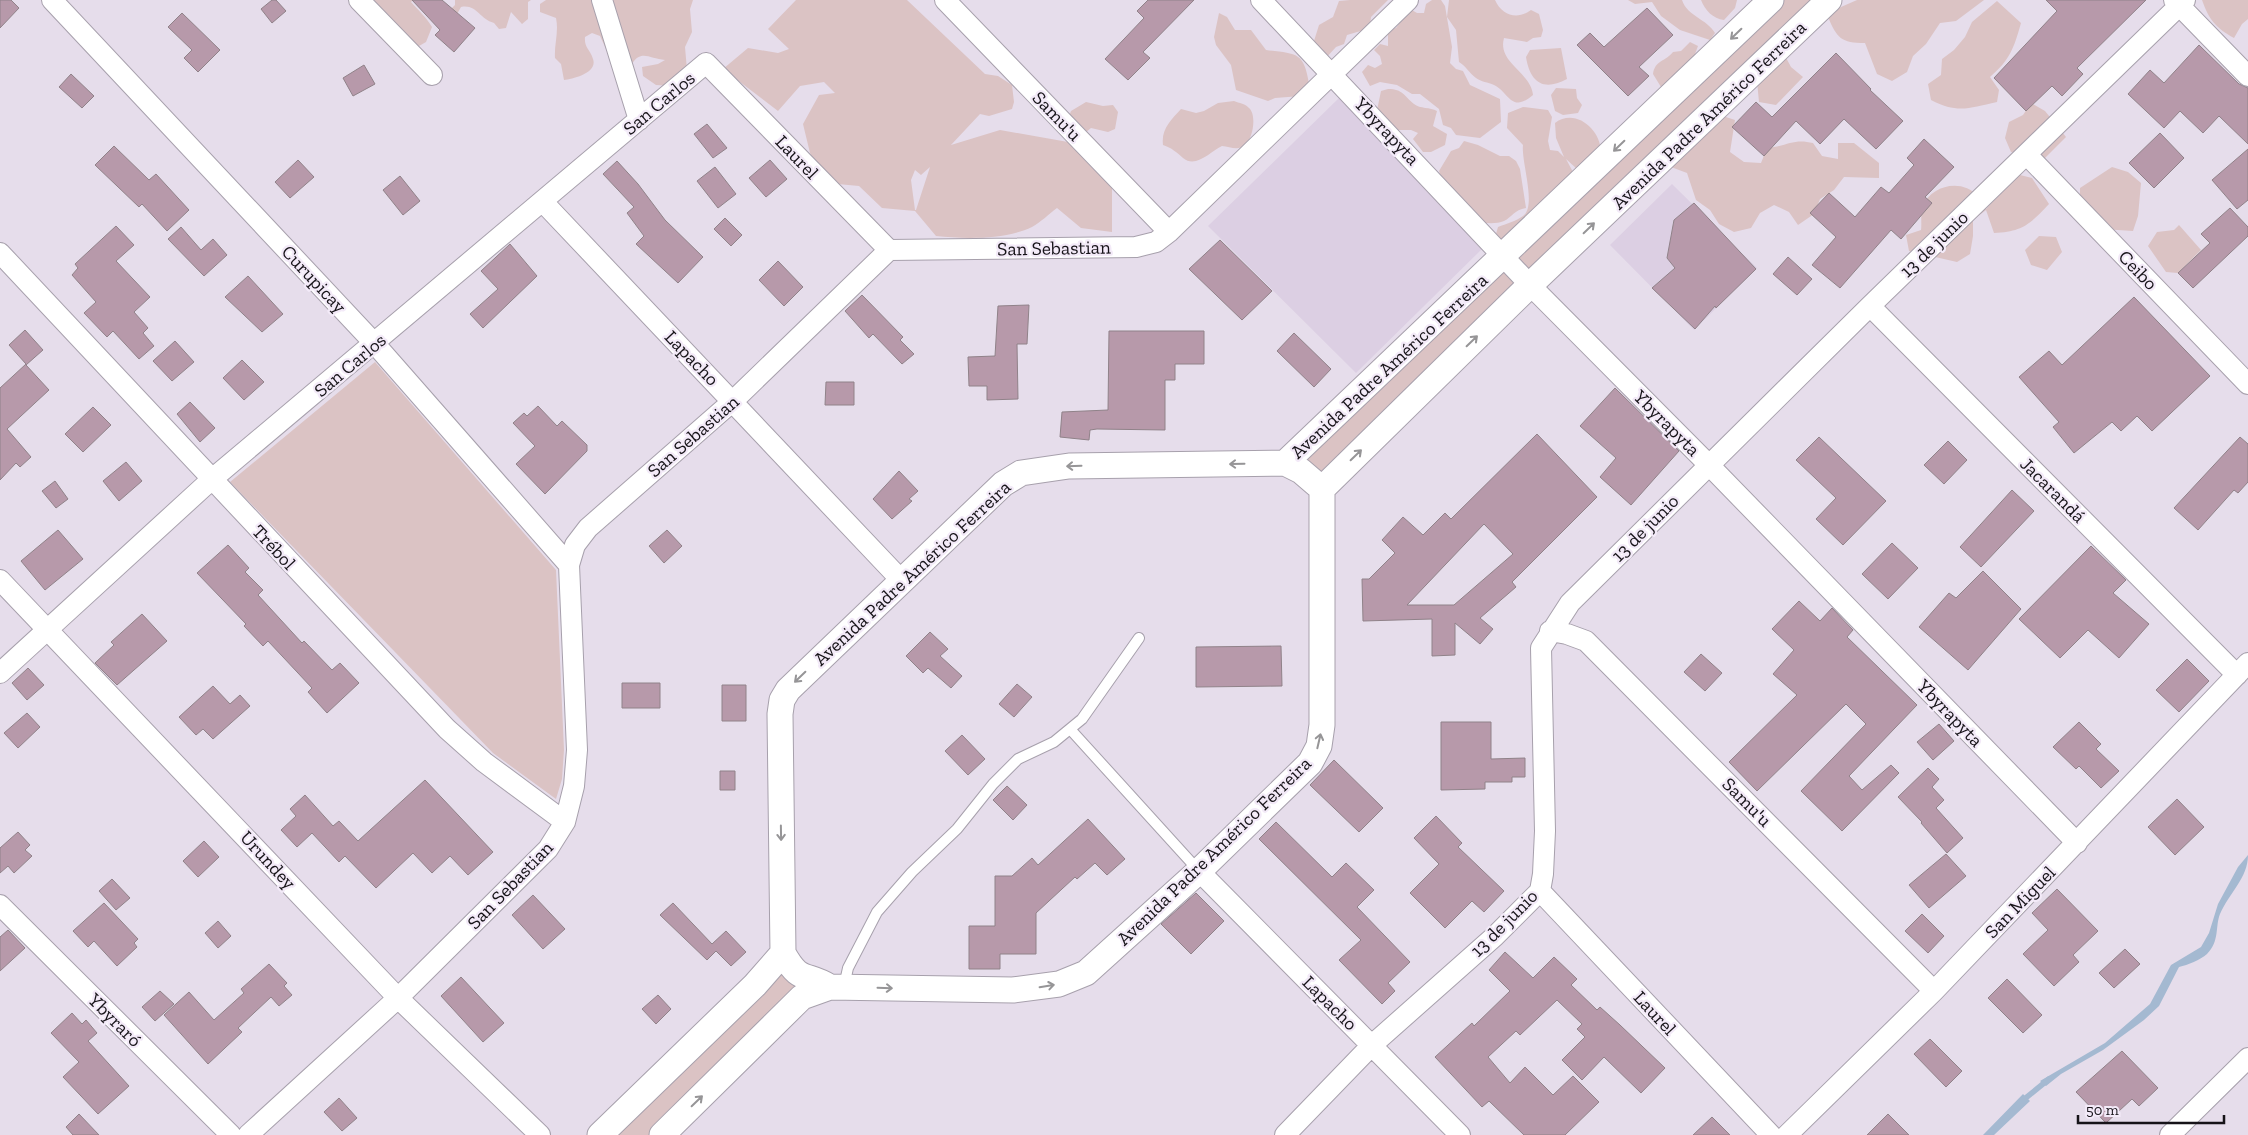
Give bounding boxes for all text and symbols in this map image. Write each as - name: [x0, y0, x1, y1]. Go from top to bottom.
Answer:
- street label: Avenida Padre Américo Ferreira: [1607, 16, 1811, 214]
- one-way arrow: [1730, 28, 1742, 40]
- street label: San Carlos: [618, 66, 700, 140]
- street label: Samu'u: [1028, 86, 1086, 146]
- street label: Ybyrapyta: [1349, 91, 1424, 170]
- street label: Laurel: [771, 130, 823, 184]
- one-way arrow: [1613, 140, 1625, 152]
- street label: 13 de junio: [1895, 206, 1973, 282]
- one-way arrow: [1583, 222, 1595, 234]
- street label: San Sebastian: [997, 236, 1111, 260]
- street label: Curupicay: [277, 240, 351, 318]
- street label: Ceibo: [2114, 245, 2163, 295]
- street label: Avenida Padre Américo Ferreira: [1286, 269, 1492, 463]
- street label: Lapacho: [660, 325, 724, 391]
- street label: San Carlos: [309, 328, 391, 402]
- one-way arrow: [1466, 335, 1479, 347]
- street label: Ybyrapyta: [1628, 384, 1705, 461]
- street label: San Sebastian: [643, 390, 744, 482]
- one-way arrow: [1350, 449, 1363, 461]
- street label: Jacarandá: [2016, 453, 2090, 527]
- one-way arrow: [1229, 459, 1245, 468]
- one-way arrow: [1066, 461, 1082, 470]
- street label: Avenida Padre Américo Ferreira: [809, 476, 1015, 670]
- street label: 13 de junio: [1606, 489, 1684, 567]
- street label: Trébol: [247, 520, 301, 574]
- one-way arrow: [794, 671, 807, 683]
- street label: Ybyrapyta: [1912, 674, 1988, 751]
- one-way arrow: [1315, 733, 1324, 749]
- street label: Avenida Padre Américo Ferreira: [1112, 752, 1316, 950]
- street label: Samu'u: [1717, 772, 1777, 832]
- one-way arrow: [777, 825, 786, 841]
- street label: Urundey: [235, 826, 301, 894]
- street label: San Sebastian: [462, 836, 558, 934]
- street label: San Miguel: [1980, 861, 2060, 943]
- street label: 13 de junio: [1465, 884, 1543, 962]
- street label: Lapacho: [1298, 971, 1362, 1035]
- one-way arrow: [1039, 980, 1055, 990]
- one-way arrow: [877, 984, 893, 993]
- street label: Laurel: [1629, 986, 1681, 1040]
- street label: Ybyraró: [83, 988, 147, 1052]
- scale bar: [2078, 1092, 2224, 1124]
- one-way arrow: [691, 1095, 703, 1107]
- text: 50 m: [2086, 1101, 2119, 1119]

